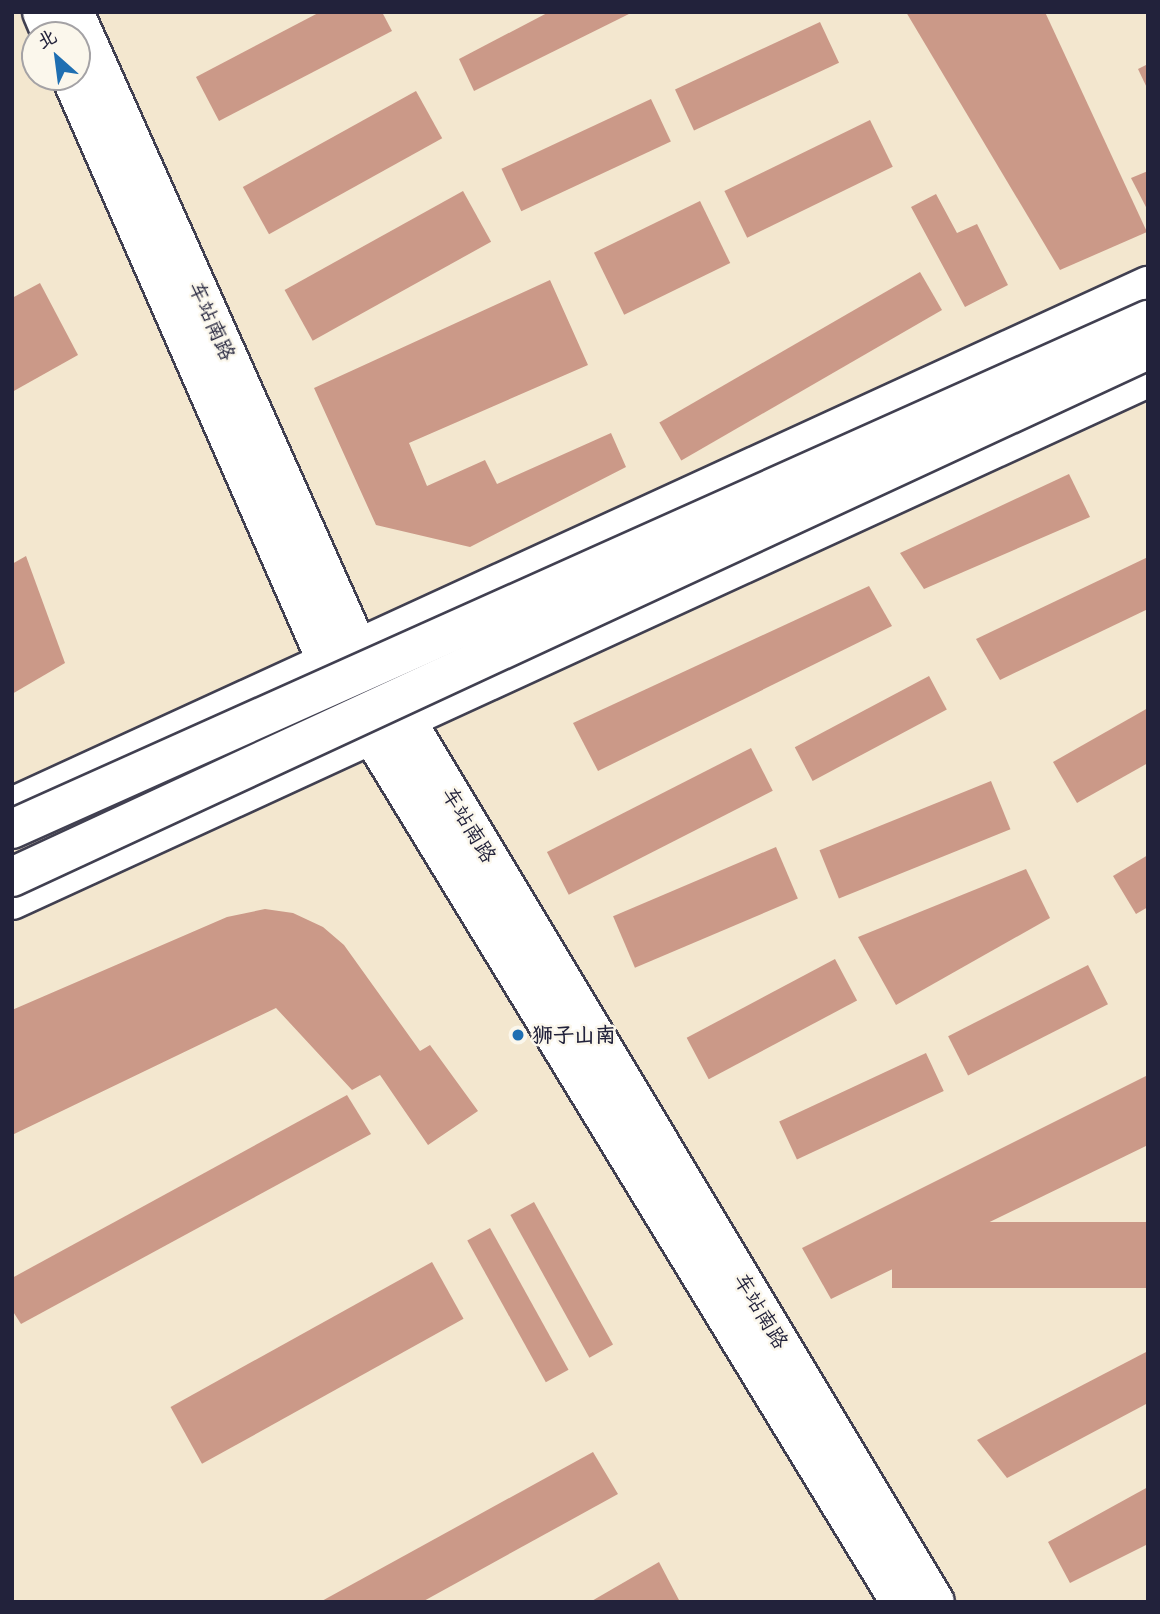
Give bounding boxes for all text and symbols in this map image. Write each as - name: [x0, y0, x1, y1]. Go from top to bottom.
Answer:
- north arrow: [21, 21, 91, 91]
- text: 北: [33, 24, 61, 53]
- street label: 车站南路: [183, 278, 241, 364]
- street label: 车站南路: [437, 783, 501, 867]
- place label: 狮子山南: [532, 1022, 616, 1048]
- marker: 狮子山南: [510, 1027, 526, 1043]
- street label: 车站南路: [729, 1269, 793, 1353]

